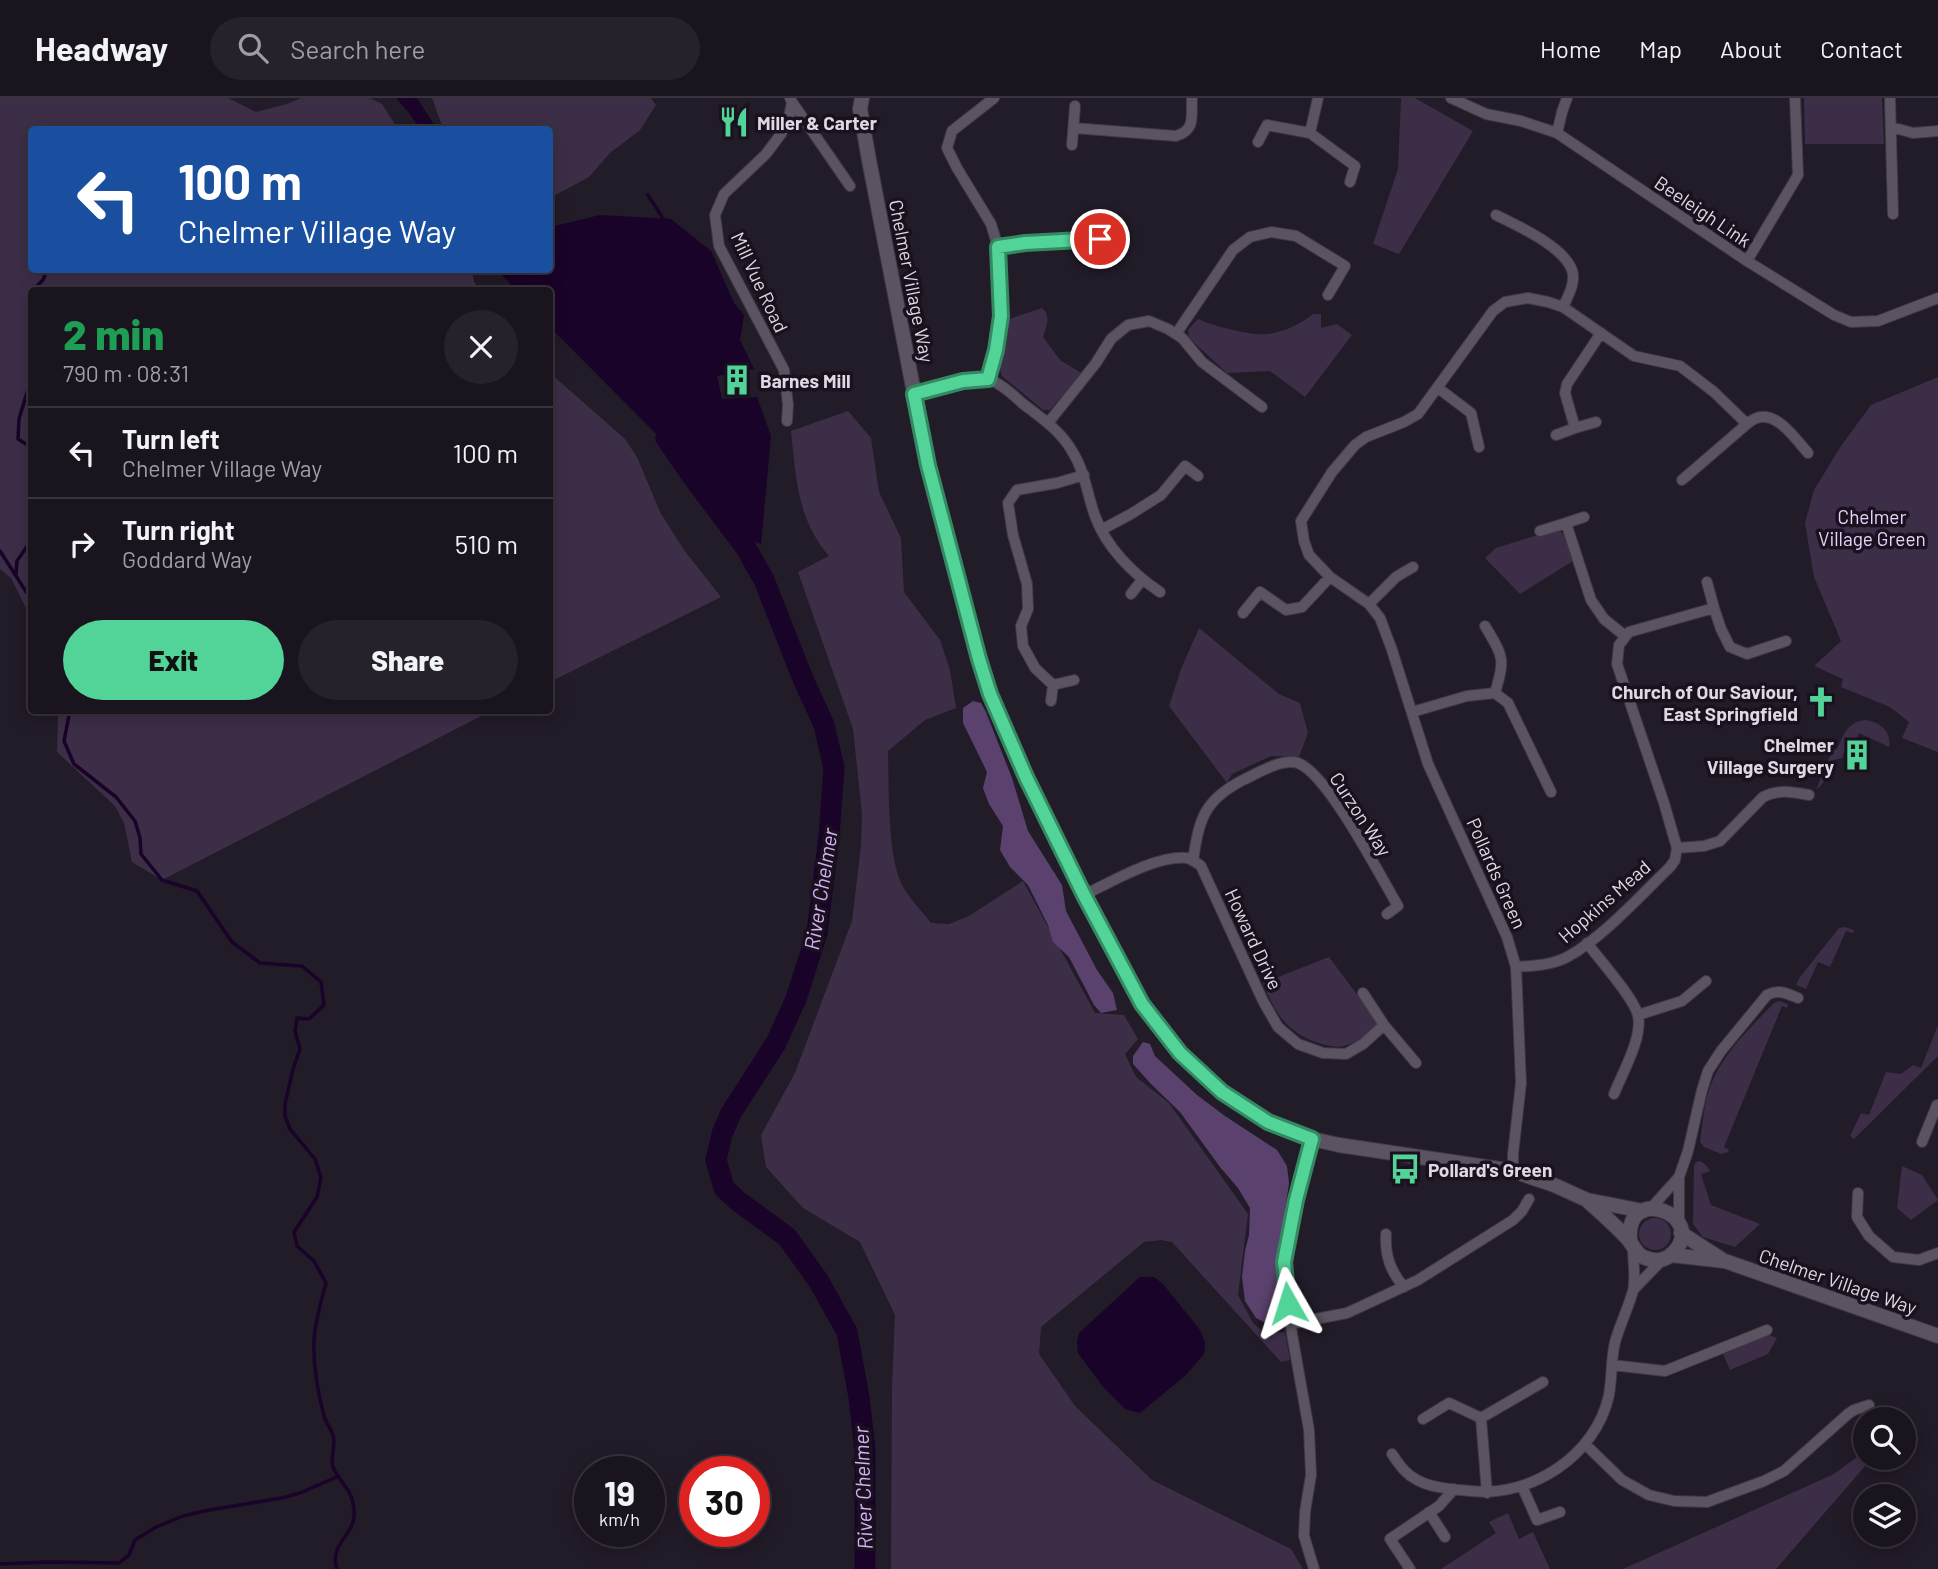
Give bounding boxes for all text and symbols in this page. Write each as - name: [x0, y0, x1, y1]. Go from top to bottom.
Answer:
- search box: [210, 17, 700, 80]
- text: Headway: [35, 28, 168, 68]
- icon: search: [234, 29, 272, 67]
- text: Search here: [290, 33, 425, 64]
- text: Home: [1540, 34, 1601, 63]
- text: Map: [1639, 34, 1682, 63]
- text: About: [1720, 34, 1782, 63]
- text: Contact: [1820, 34, 1903, 63]
- restaurant icon: Miller & Carter: [717, 105, 751, 139]
- place label: Miller & Carter: [757, 111, 878, 134]
- text: 100 m: [178, 151, 302, 210]
- icon: left: [63, 154, 154, 245]
- street label: Beeleigh Link: [1651, 170, 1755, 252]
- street label: Chelmer Village Way: [885, 198, 939, 365]
- pin: [1070, 209, 1130, 269]
- text: Chelmer Village Way: [178, 211, 456, 249]
- icon: arrive: [1081, 220, 1119, 258]
- street label: Mill Vue Road: [727, 228, 793, 336]
- text: 2 min: [63, 308, 164, 358]
- button: close: [444, 310, 518, 384]
- text: 790 m · 08:31: [63, 359, 189, 387]
- building icon: Barnes Mill: [720, 363, 754, 397]
- place label: Barnes Mill: [760, 369, 851, 392]
- text: Turn left: [122, 423, 220, 454]
- icon: left: [63, 434, 101, 472]
- text: 100 m: [453, 437, 518, 468]
- text: Chelmer Village Way: [122, 454, 322, 482]
- park label: Chelmer Village Green: [1818, 505, 1926, 550]
- text: Turn right: [122, 514, 235, 545]
- icon: right: [63, 525, 101, 563]
- text: 510 m: [455, 528, 518, 559]
- text: Goddard Way: [122, 545, 252, 573]
- button: Exit: [63, 620, 284, 700]
- button: Share: [298, 620, 518, 700]
- place label: Church of Our Saviour, East Springfield: [1611, 680, 1798, 725]
- church icon: Church of Our Saviour, East Springfield: [1804, 685, 1838, 719]
- place label: Chelmer Village Surgery: [1707, 733, 1835, 778]
- building icon: Chelmer Village Surgery: [1840, 738, 1874, 772]
- street label: Curzon Way: [1325, 768, 1397, 861]
- street label: Pollards Green: [1462, 814, 1532, 932]
- water label: River Chelmer: [798, 826, 842, 952]
- street label: Hopkins Mead: [1553, 855, 1655, 947]
- street label: Howard Drive: [1221, 885, 1287, 993]
- bus stop icon: Pollard's Green: [1388, 1152, 1422, 1186]
- place label: Pollard's Green: [1428, 1158, 1552, 1181]
- street label: Chelmer Village Way: [1756, 1243, 1920, 1319]
- position arrow: [1251, 1266, 1325, 1340]
- map controls: [1853, 1407, 1916, 1547]
- button: search: [1853, 1407, 1916, 1470]
- water label: River Chelmer: [847, 1425, 877, 1550]
- speed limit sign: 30: [679, 1456, 770, 1547]
- text: 19: [604, 1471, 635, 1513]
- button: layers: [1853, 1484, 1916, 1547]
- text: km/h: [599, 1508, 640, 1530]

